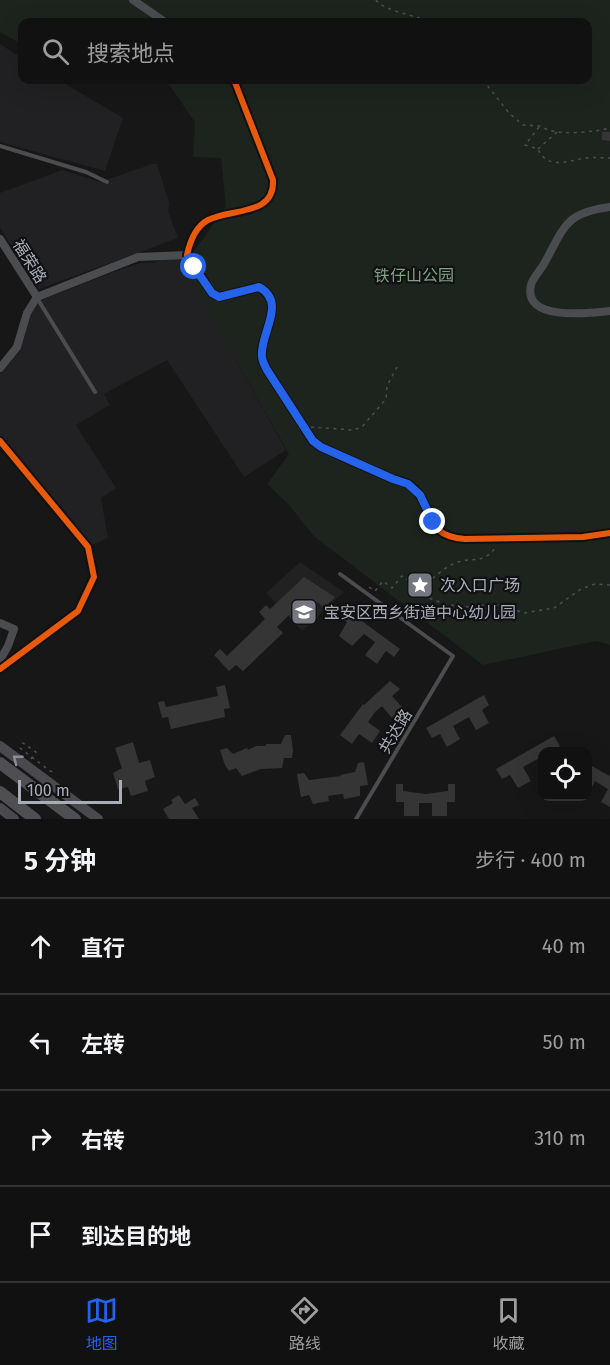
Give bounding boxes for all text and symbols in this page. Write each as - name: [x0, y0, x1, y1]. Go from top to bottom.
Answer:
- search box: [18, 18, 592, 84]
- icon: search: [39, 35, 72, 68]
- text: 搜索地点: [87, 40, 175, 67]
- street label: 福荣路: [9, 236, 50, 287]
- route start: [180, 253, 206, 279]
- park label: 铁仔山公园: [374, 266, 454, 285]
- route end: [419, 508, 445, 534]
- place icon: 次入口广场: [405, 570, 435, 600]
- place label: 次入口广场: [440, 576, 520, 595]
- school or university icon: 宝安区西乡街道中心幼儿园: [289, 597, 319, 627]
- place label: 宝安区西乡街道中心幼儿园: [324, 603, 516, 622]
- street label: 共达路: [375, 706, 416, 757]
- map controls: [538, 747, 592, 801]
- button: locate: [538, 747, 592, 801]
- one-way arrow: [13, 756, 24, 767]
- scale bar: [18, 777, 122, 804]
- text: 100 m: [27, 781, 70, 800]
- text: 5 分钟: [24, 846, 96, 877]
- text: 步行 · 400 m: [475, 848, 586, 872]
- icon: ahead: [24, 930, 57, 963]
- text: 40 m: [542, 934, 586, 958]
- text: 直行: [81, 935, 125, 962]
- icon: left: [24, 1026, 57, 1059]
- text: 50 m: [542, 1030, 586, 1054]
- text: 左转: [81, 1031, 125, 1058]
- icon: right: [24, 1122, 57, 1155]
- text: 310 m: [534, 1126, 586, 1150]
- text: 右转: [81, 1127, 125, 1154]
- icon: arrive: [24, 1218, 57, 1251]
- text: 到达目的地: [81, 1223, 191, 1250]
- tab: 地图: [85, 1294, 118, 1354]
- tab: 路线: [288, 1294, 321, 1354]
- tab: 收藏: [492, 1294, 525, 1354]

